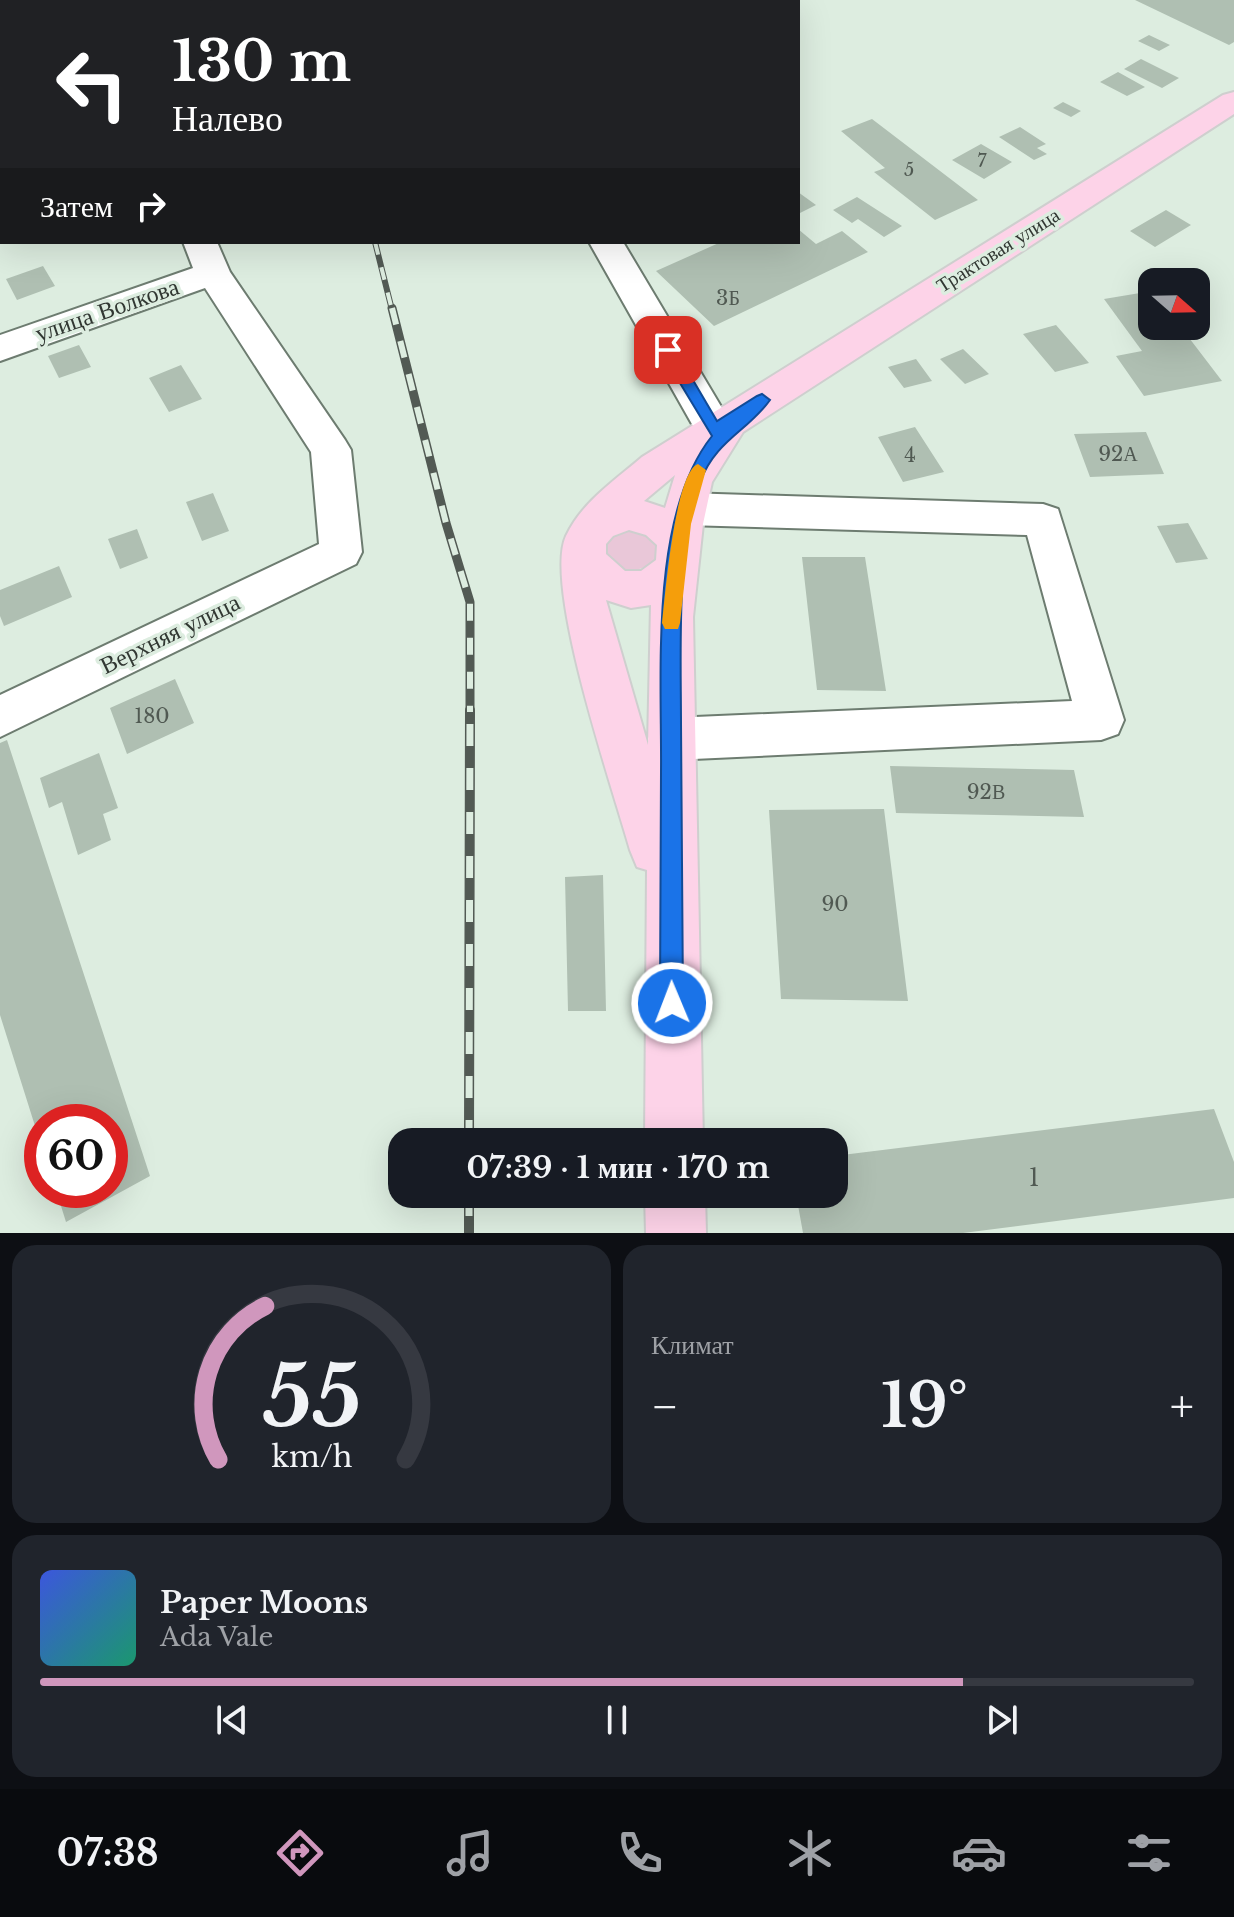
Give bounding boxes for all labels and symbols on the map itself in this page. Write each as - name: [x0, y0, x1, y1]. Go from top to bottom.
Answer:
- house number: 7: [977, 150, 987, 172]
- house number: 5: [904, 159, 914, 181]
- street label: Трактовая улица: [932, 202, 1064, 297]
- north arrow: [1138, 268, 1210, 340]
- street label: улица Волкова: [31, 271, 183, 348]
- house number: 3Б: [716, 286, 740, 310]
- pin: [634, 316, 702, 384]
- house number: 92А: [1098, 442, 1138, 466]
- house number: 4: [904, 443, 916, 467]
- street label: Верхняя улица: [95, 587, 245, 680]
- house number: 180: [134, 704, 170, 728]
- house number: 92В: [967, 780, 1005, 804]
- house number: 90: [821, 892, 849, 916]
- position arrow: [630, 961, 714, 1045]
- speed limit sign: 60: [24, 1104, 128, 1208]
- house number: 1: [1029, 1163, 1039, 1192]

